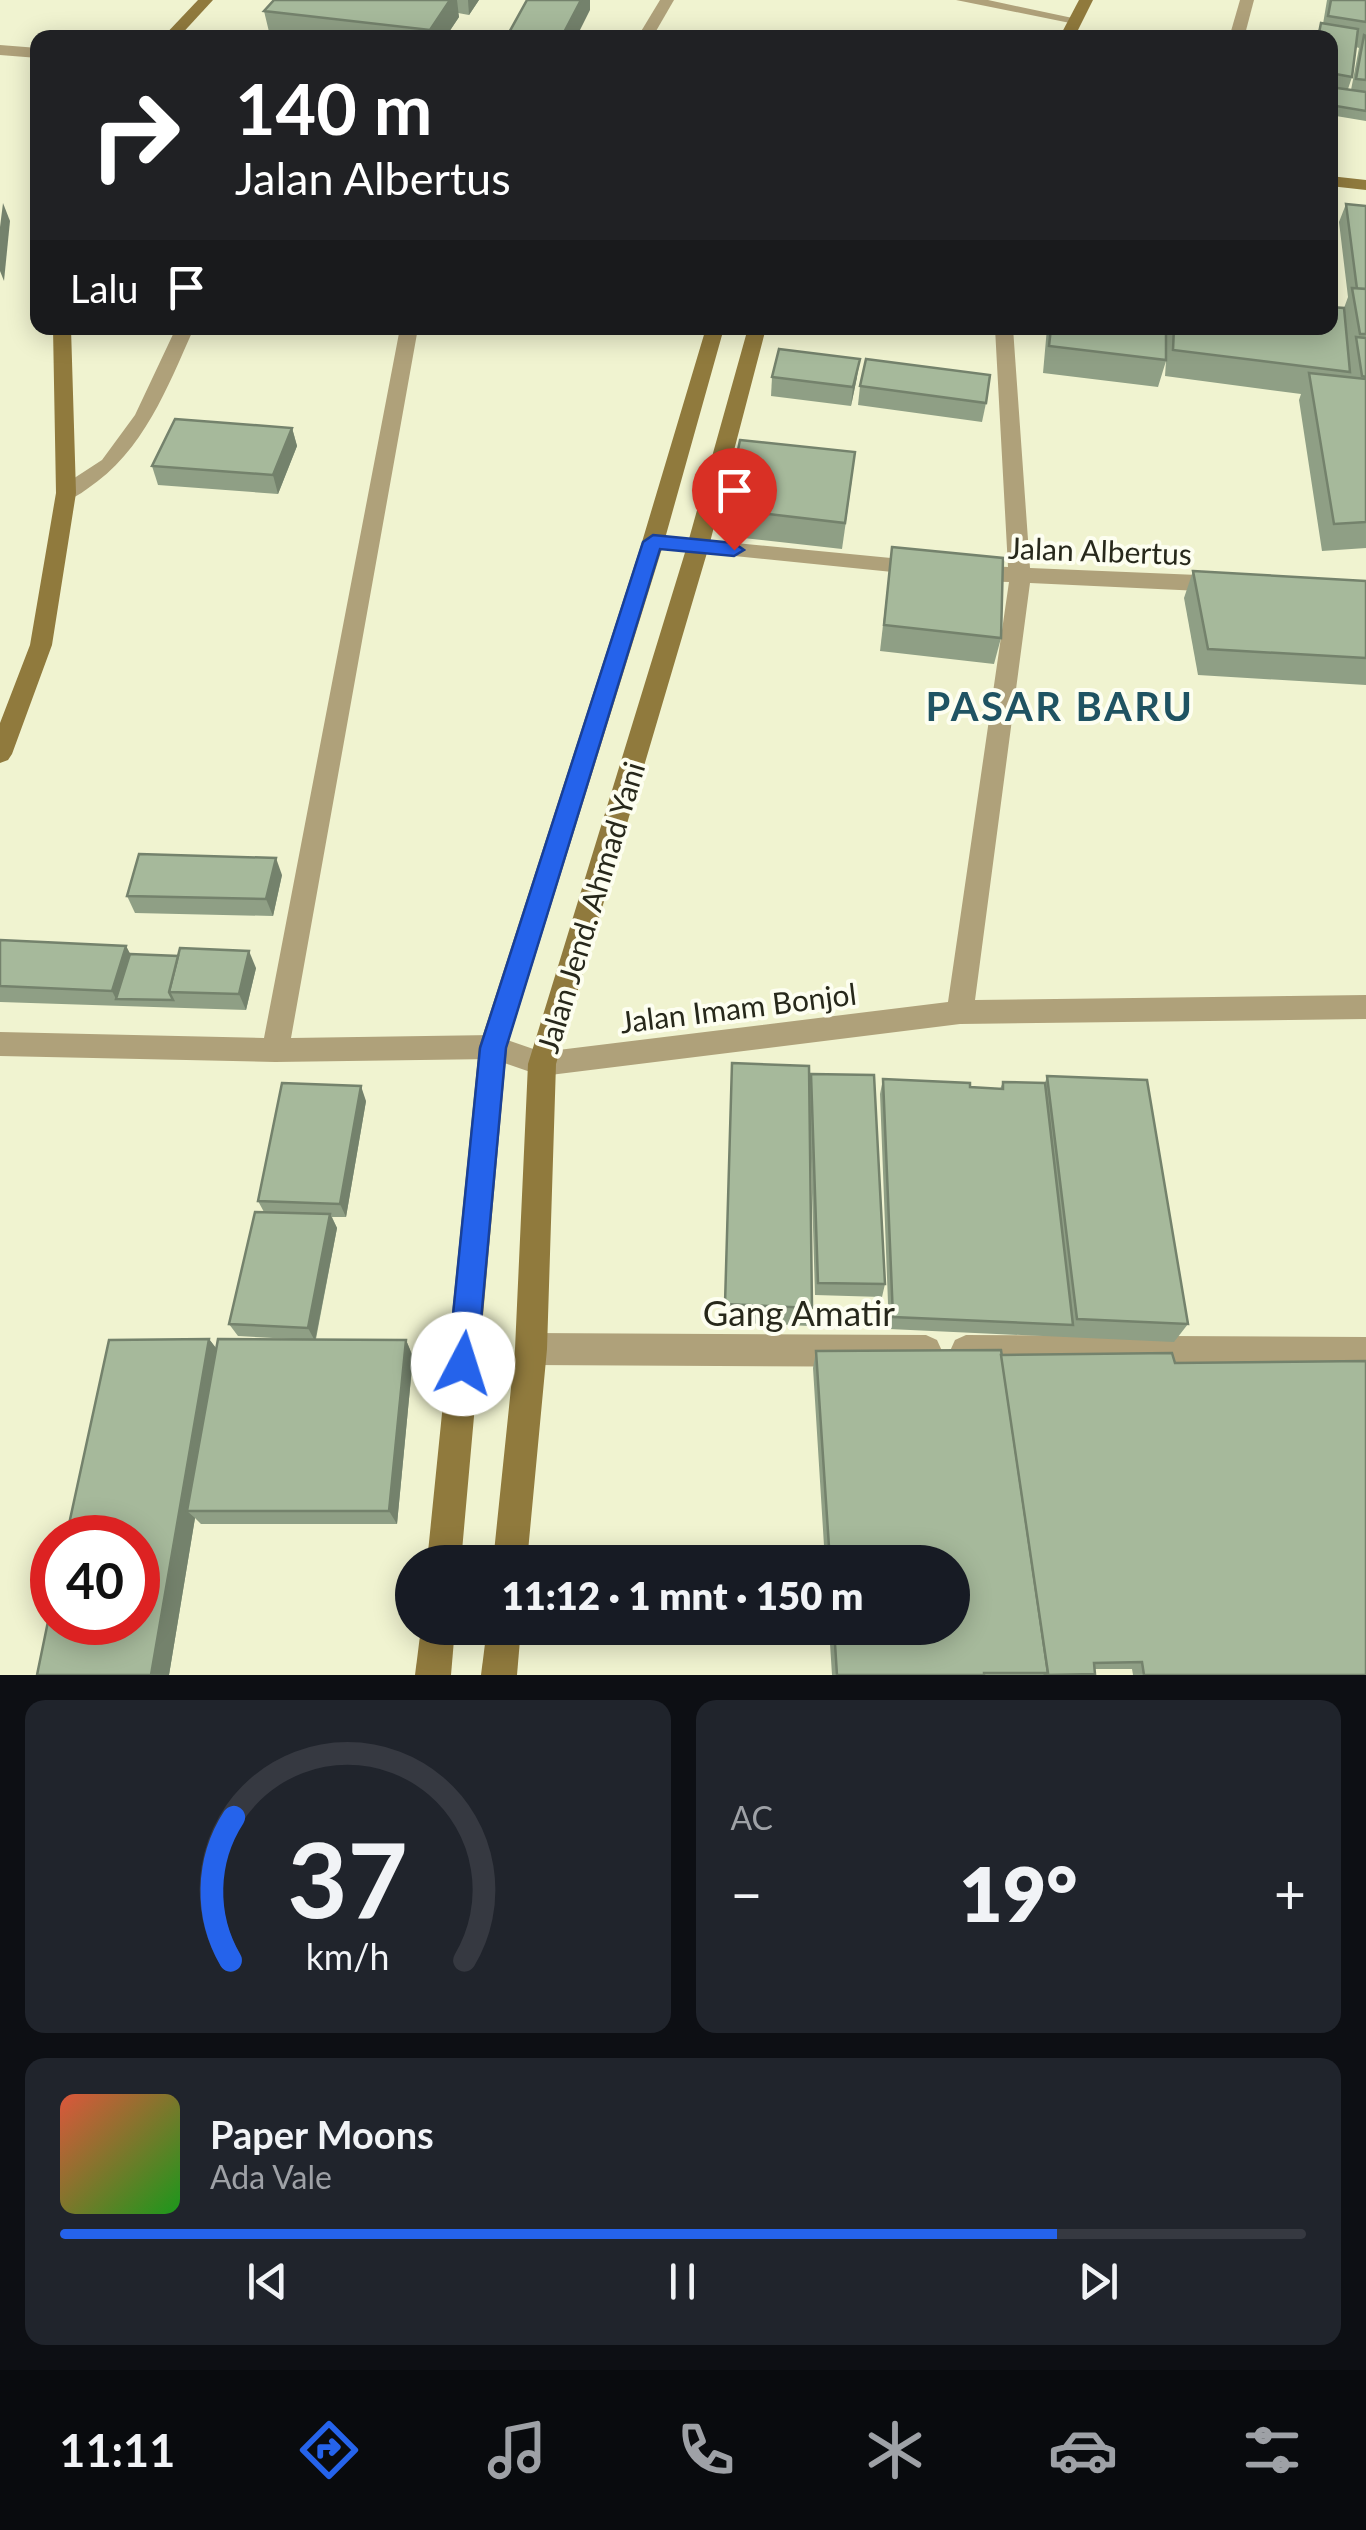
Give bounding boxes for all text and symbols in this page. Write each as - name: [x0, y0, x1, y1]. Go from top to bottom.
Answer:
- text: 140 m: [235, 66, 432, 150]
- icon: right: [70, 70, 200, 200]
- text: Jalan Albertus: [235, 151, 511, 205]
- icon: arrive: [159, 260, 214, 315]
- text: Lalu: [70, 265, 139, 311]
- pin: [692, 448, 777, 551]
- icon: arrive: [707, 463, 762, 518]
- street label: Jalan Albertus: [1008, 529, 1192, 571]
- district label: PASAR BARU: [926, 682, 1194, 730]
- street label: Jalan Jend. Ahmad Yani: [529, 757, 651, 1057]
- street label: Jalan Imam Bonjol: [618, 975, 858, 1039]
- street label: Gang Amatir: [703, 1291, 895, 1333]
- position arrow: [411, 1312, 515, 1416]
- speed limit sign: 40: [30, 1515, 160, 1645]
- text: 11:12 · 1 mnt · 150 m: [502, 1572, 863, 1618]
- text: AC: [731, 1798, 773, 1837]
- text: 37: [287, 1815, 408, 1940]
- text: 19°: [959, 1848, 1077, 1938]
- text: −: [731, 1860, 762, 1926]
- text: +: [1274, 1860, 1306, 1926]
- text: km/h: [306, 1935, 390, 1978]
- text: Paper Moons: [210, 2111, 434, 2157]
- text: Ada Vale: [210, 2157, 332, 2196]
- icon: previous: [240, 2254, 295, 2309]
- icon: pause: [655, 2254, 710, 2309]
- icon: next: [1071, 2254, 1126, 2309]
- icon: directions: [294, 2415, 364, 2485]
- icon: music: [482, 2415, 552, 2485]
- icon: phone: [671, 2415, 741, 2485]
- icon: climate: [860, 2415, 930, 2485]
- icon: car: [1048, 2415, 1118, 2485]
- icon: filters: [1237, 2415, 1307, 2485]
- text: 11:11: [59, 2423, 175, 2477]

